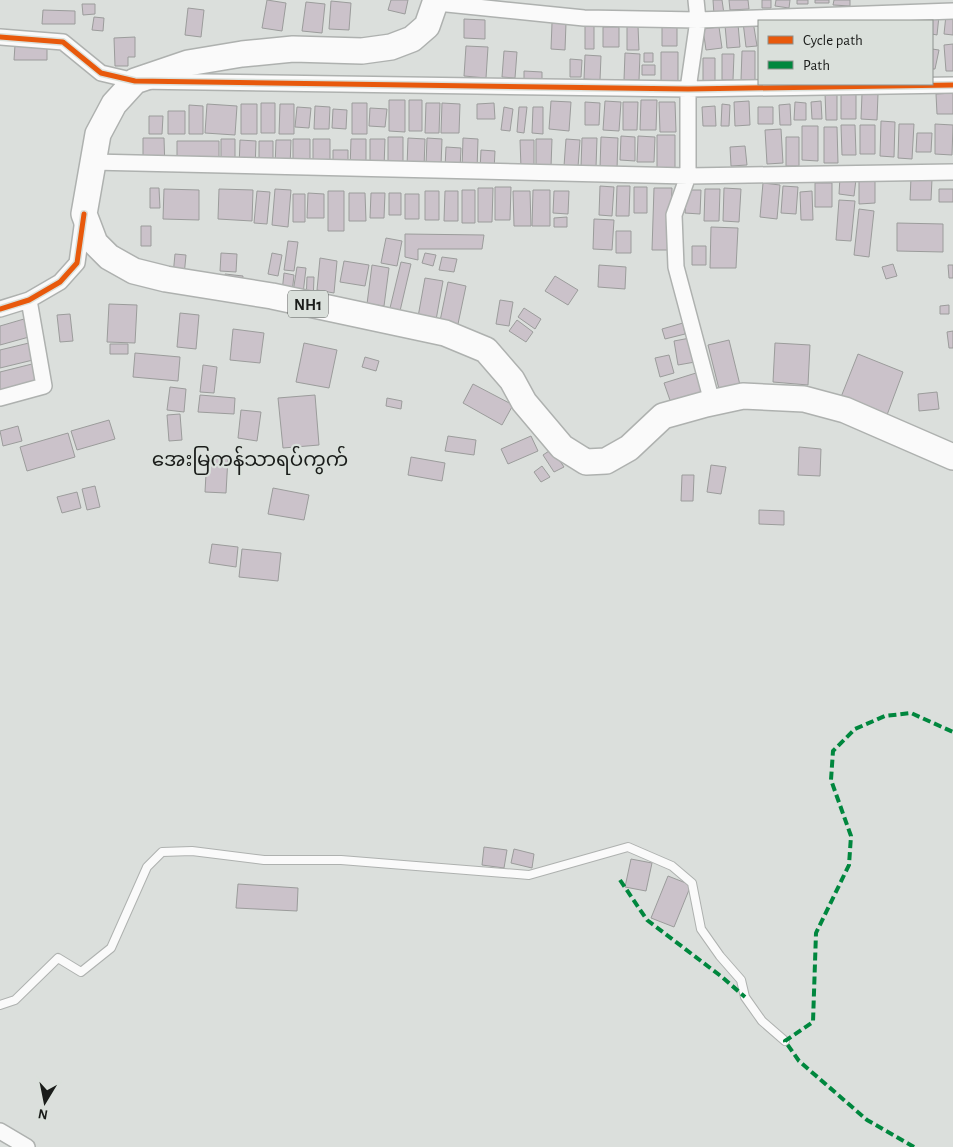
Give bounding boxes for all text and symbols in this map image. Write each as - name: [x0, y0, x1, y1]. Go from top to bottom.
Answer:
- legend: [758, 20, 933, 85]
- text: Cycle path: [803, 33, 863, 48]
- text: Path: [803, 58, 830, 73]
- road number: NH1: [288, 290, 328, 318]
- district label: အေးမြကန်သာရပ်ကွက်: [152, 445, 348, 475]
- north arrow: [20, 1077, 70, 1127]
- text: N: [37, 1106, 49, 1122]

